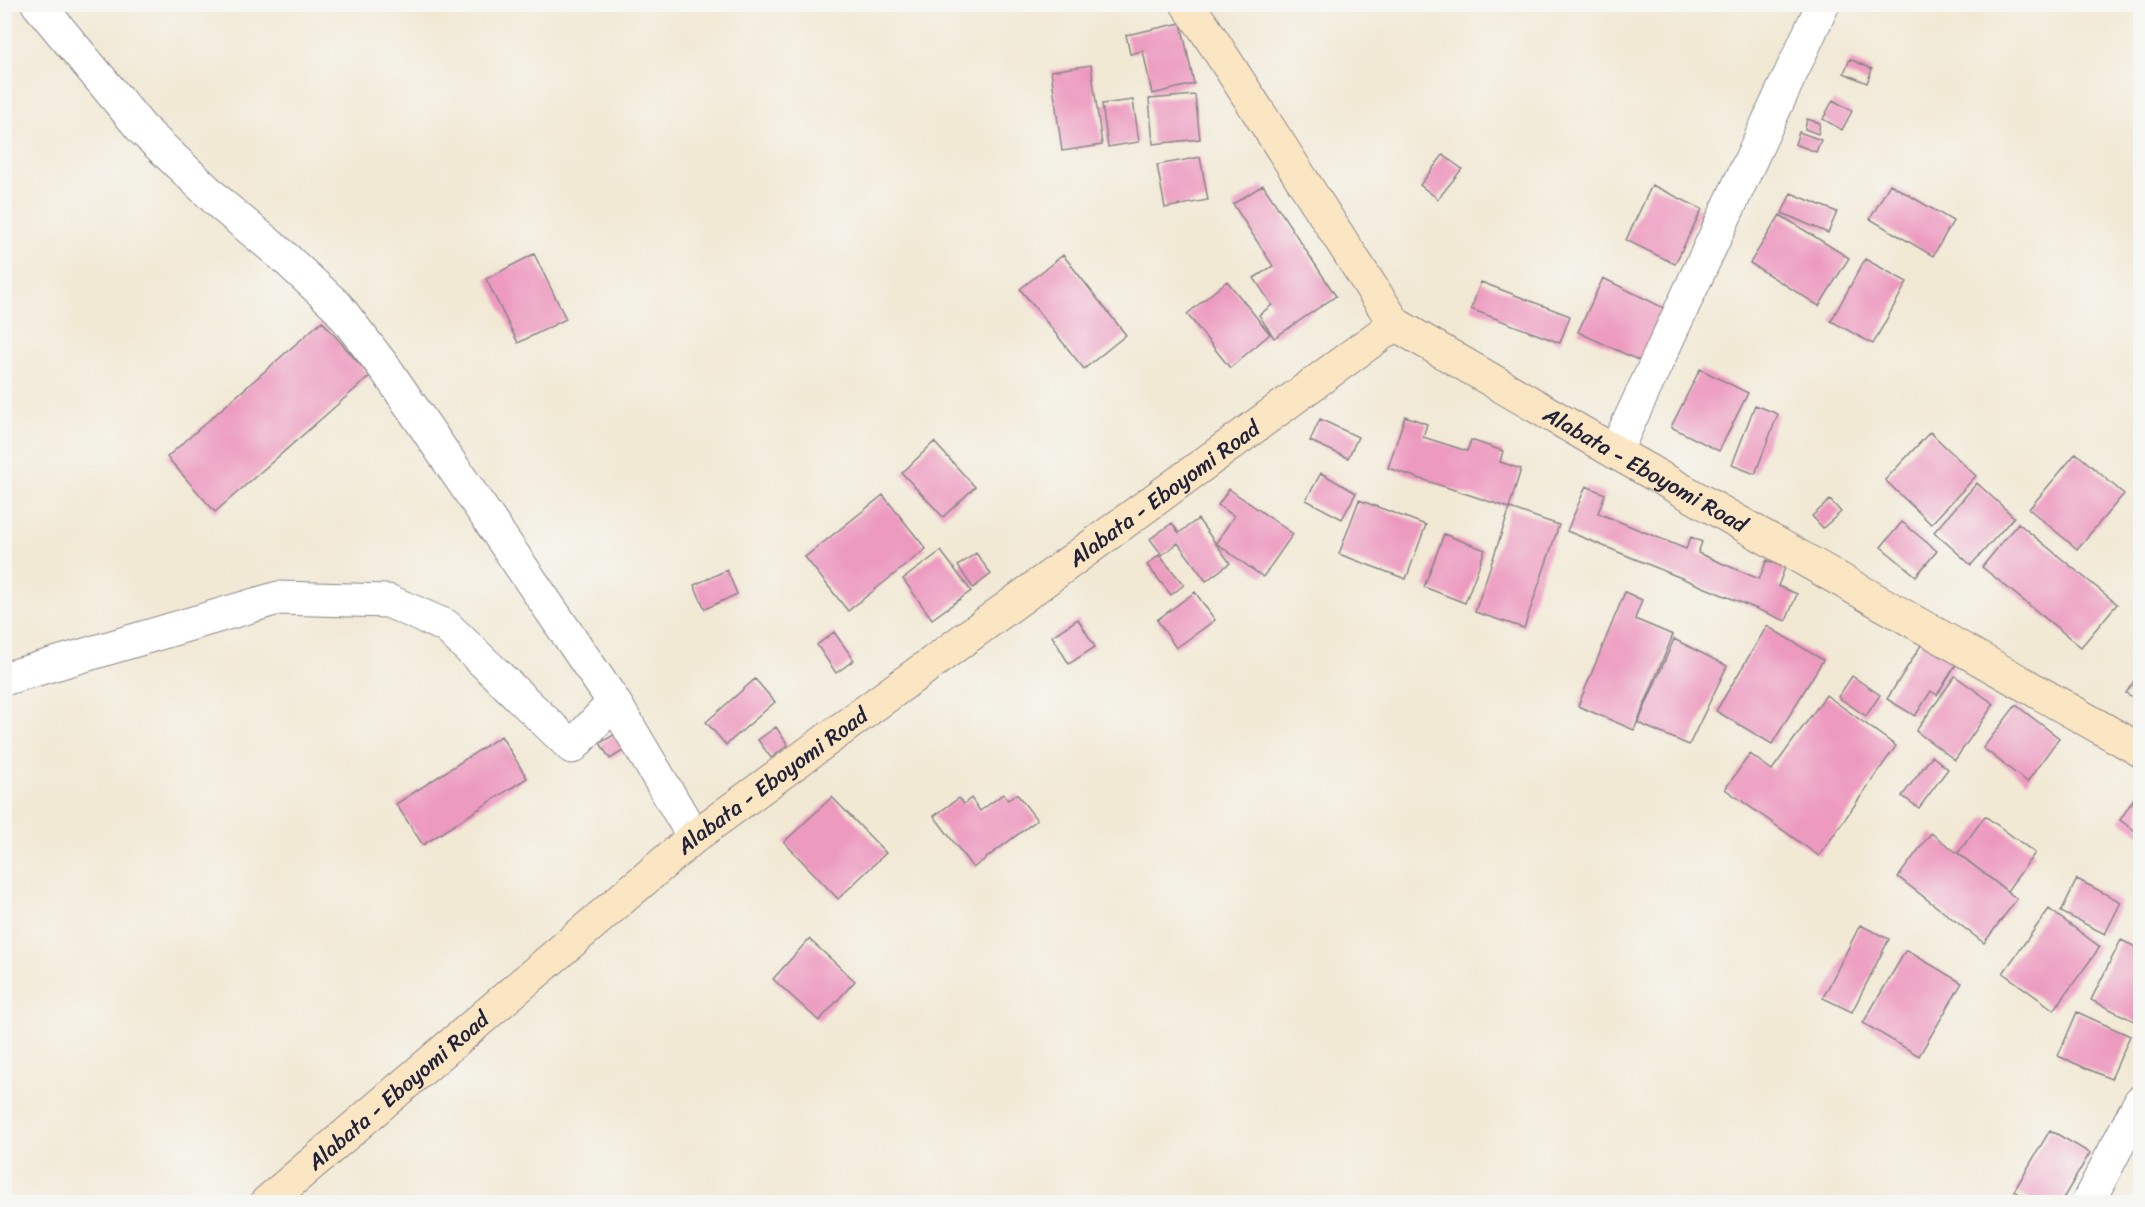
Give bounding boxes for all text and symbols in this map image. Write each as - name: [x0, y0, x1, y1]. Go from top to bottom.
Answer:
- street label: Alabata - Eboyomi Road: [1535, 394, 1756, 544]
- street label: Alabata - Eboyomi Road: [1059, 409, 1269, 577]
- street label: Alabata - Eboyomi Road: [666, 696, 877, 865]
- street label: Alabata - Eboyomi Road: [297, 1000, 499, 1180]

